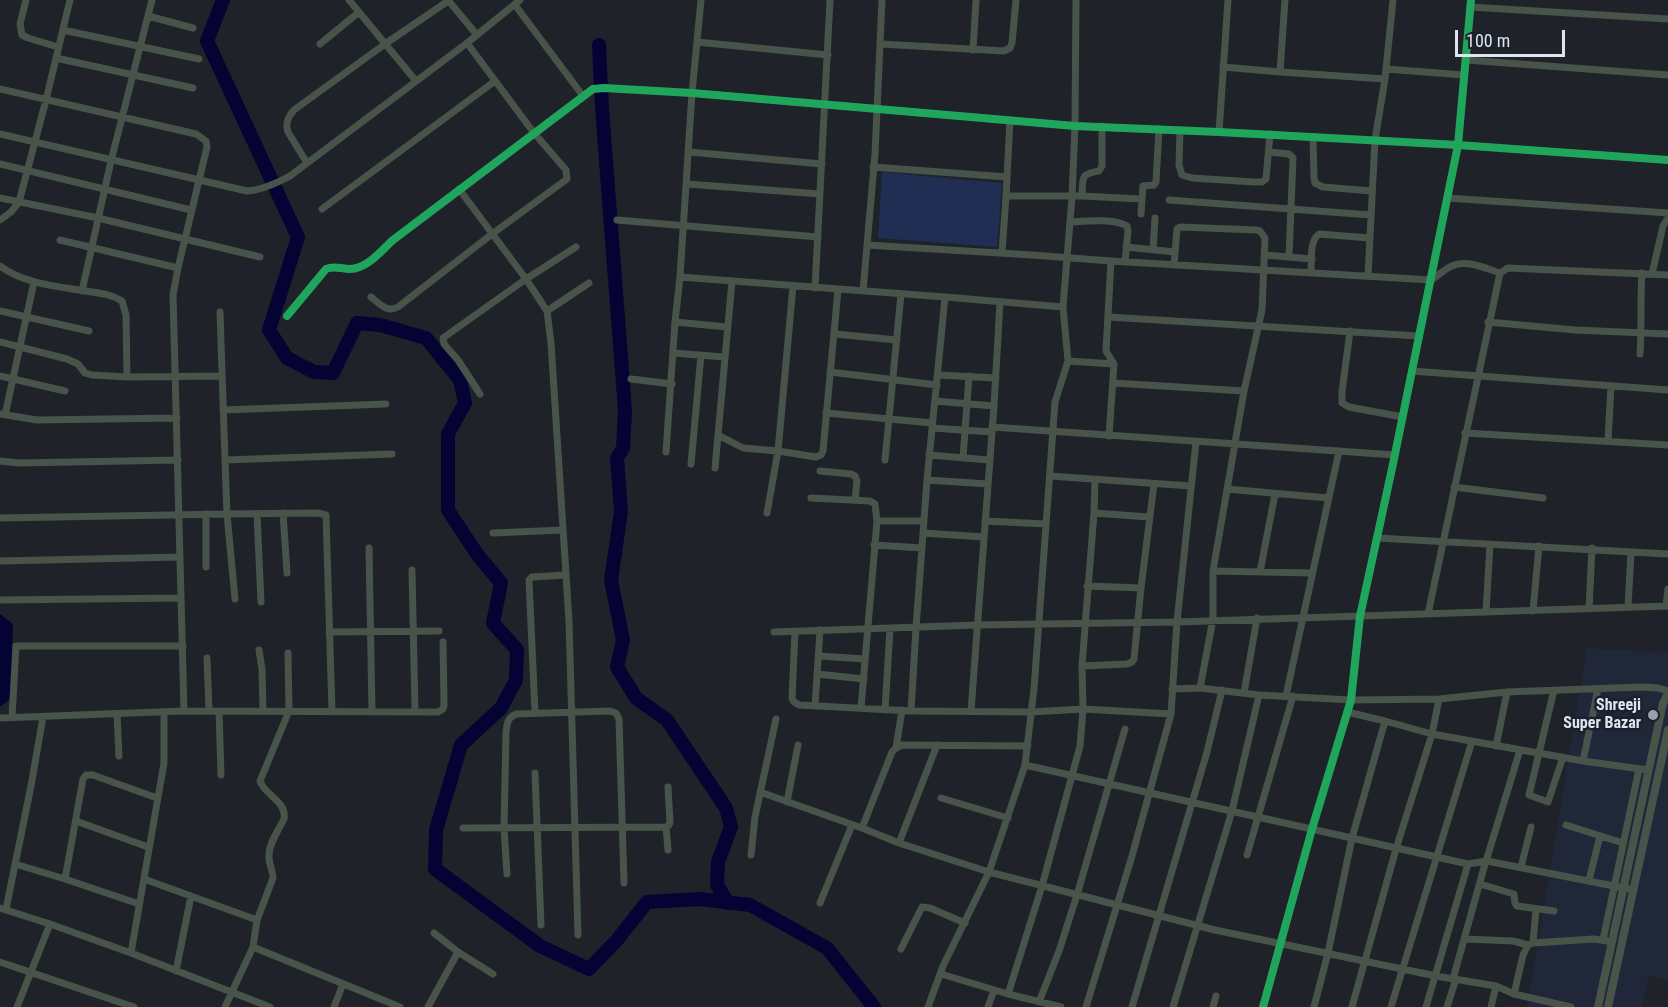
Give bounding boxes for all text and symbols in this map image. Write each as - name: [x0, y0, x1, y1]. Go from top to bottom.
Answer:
- scale bar: [1458, 18, 1568, 56]
- text: 100 m: [1466, 30, 1510, 51]
- place label: Shreeji Super Bazar: [1563, 696, 1641, 734]
- marker: Shreeji Super Bazar: [1646, 708, 1660, 722]

